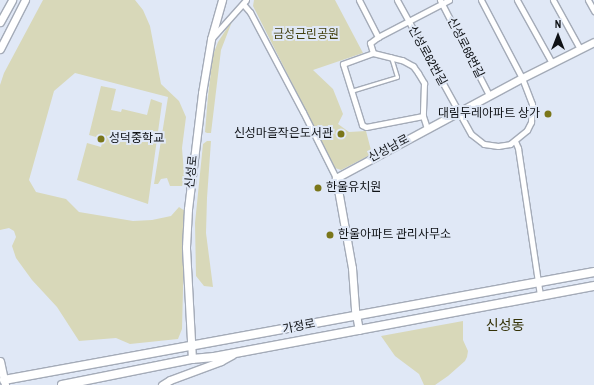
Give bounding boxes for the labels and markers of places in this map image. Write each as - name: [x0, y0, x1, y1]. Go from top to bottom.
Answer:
- place label: 대림두레아파트 상가: [438, 107, 540, 121]
- marker: 대림두레아파트 상가: [543, 109, 553, 119]
- place label: 신성마을작은도서관: [234, 127, 333, 141]
- marker: 신성마을작은도서관: [336, 129, 346, 139]
- place label: 성덕중학교: [109, 132, 164, 146]
- marker: 성덕중학교: [96, 134, 106, 144]
- place label: 한울유치원: [326, 181, 381, 195]
- marker: 한울유치원: [313, 183, 323, 193]
- place label: 한울아파트 관리사무소: [338, 228, 451, 242]
- marker: 한울아파트 관리사무소: [325, 230, 335, 240]

